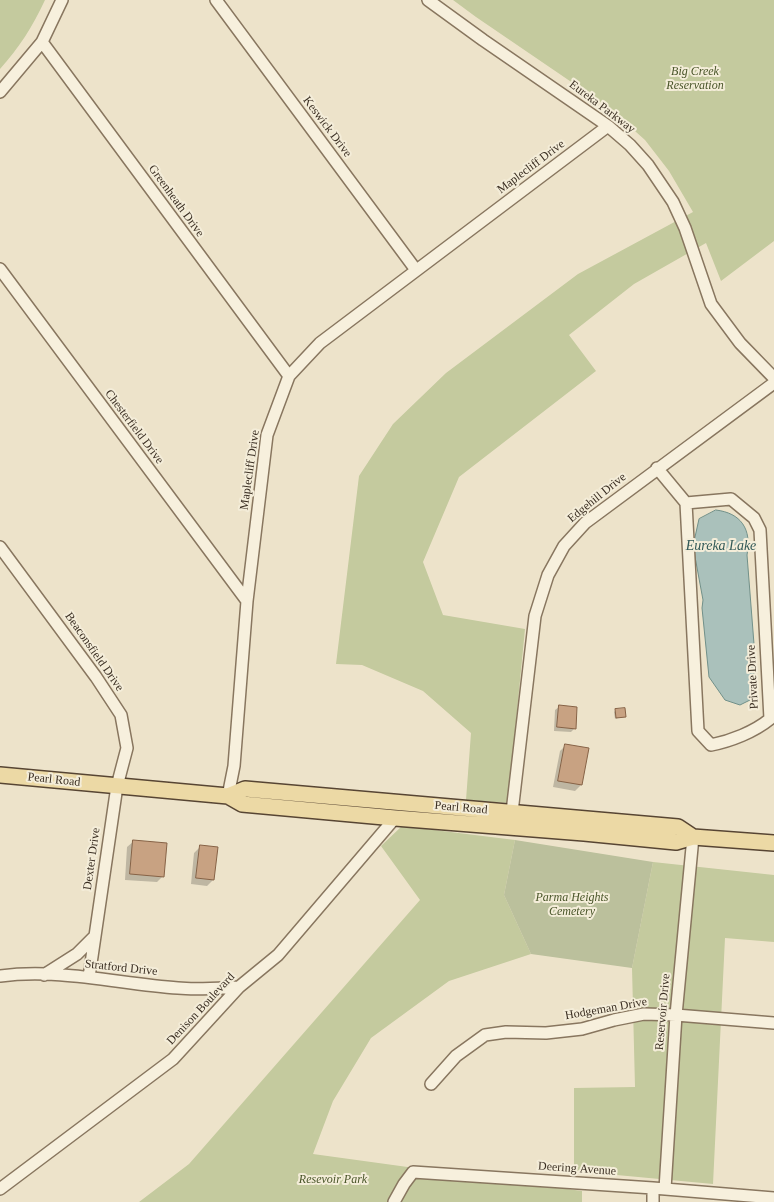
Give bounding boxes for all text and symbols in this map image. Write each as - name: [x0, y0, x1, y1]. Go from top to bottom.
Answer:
- park label: Big Creek Reservation: [666, 65, 724, 93]
- street label: Eureka Parkway: [566, 77, 638, 137]
- street label: Keswick Drive: [299, 94, 355, 160]
- street label: Maplecliff Drive: [494, 137, 568, 197]
- street label: Greenheath Drive: [145, 162, 207, 240]
- street label: Chesterfield Drive: [101, 387, 167, 467]
- street label: Maplecliff Drive: [237, 429, 263, 511]
- street label: Edgehill Drive: [565, 470, 629, 526]
- water label: Eureka Lake: [686, 538, 756, 554]
- street label: Beaconsfield Drive: [61, 610, 127, 694]
- street label: Private Drive: [744, 645, 762, 709]
- street label: Pearl Road: [27, 770, 81, 790]
- street label: Pearl Road: [434, 799, 488, 817]
- street label: Dexter Drive: [80, 827, 104, 891]
- park label: Parma Heights Cemetery: [536, 891, 608, 919]
- street label: Stratford Drive: [84, 957, 158, 979]
- street label: Denison Boulevard: [164, 970, 238, 1048]
- street label: Reservoir Drive: [652, 973, 674, 1051]
- street label: Hodgeman Drive: [564, 995, 648, 1023]
- street label: Deering Avenue: [538, 1159, 616, 1179]
- park label: Resevoir Park: [299, 1173, 367, 1187]

